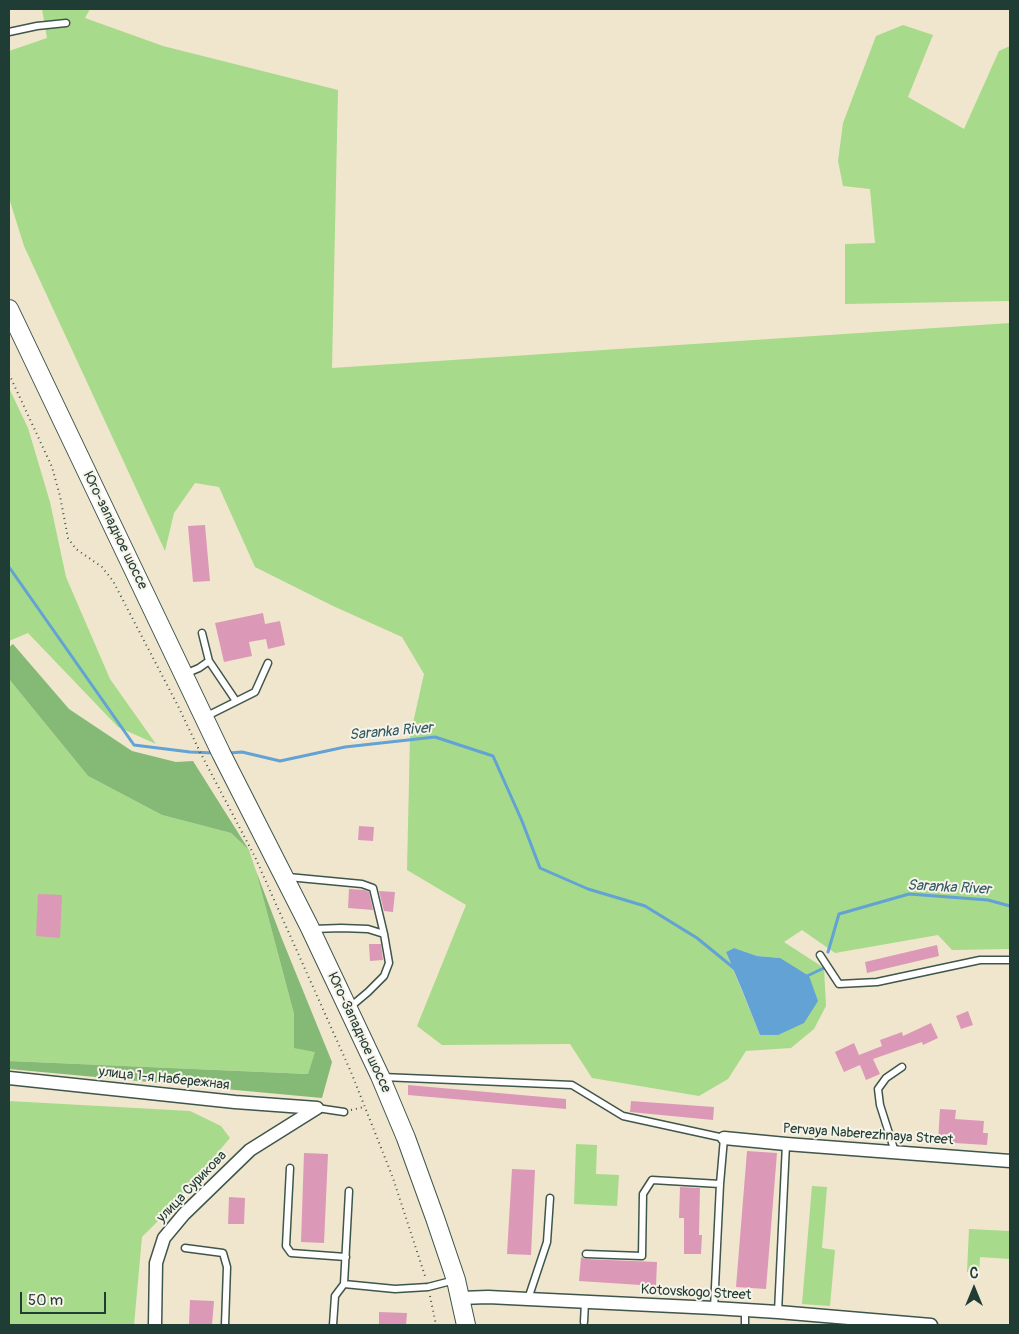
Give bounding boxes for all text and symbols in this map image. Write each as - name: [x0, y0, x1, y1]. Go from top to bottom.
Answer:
- street label: Юго-западное шоссе: [79, 470, 151, 592]
- water label: Saranka River: [348, 719, 434, 745]
- water label: Saranka River: [907, 877, 991, 899]
- street label: Юго-Западное шоссе: [324, 970, 394, 1096]
- street label: улица 1-я Набережная: [98, 1064, 230, 1094]
- street label: Pervaya Naberezhnaya Street: [782, 1121, 954, 1149]
- street label: улица Сурикова: [153, 1148, 231, 1226]
- north arrow: [949, 1264, 999, 1314]
- text: С: [970, 1265, 978, 1282]
- scale bar: [22, 1282, 109, 1314]
- street label: Kotovskogo Street: [640, 1282, 752, 1304]
- text: 50 m: [28, 1291, 63, 1310]

